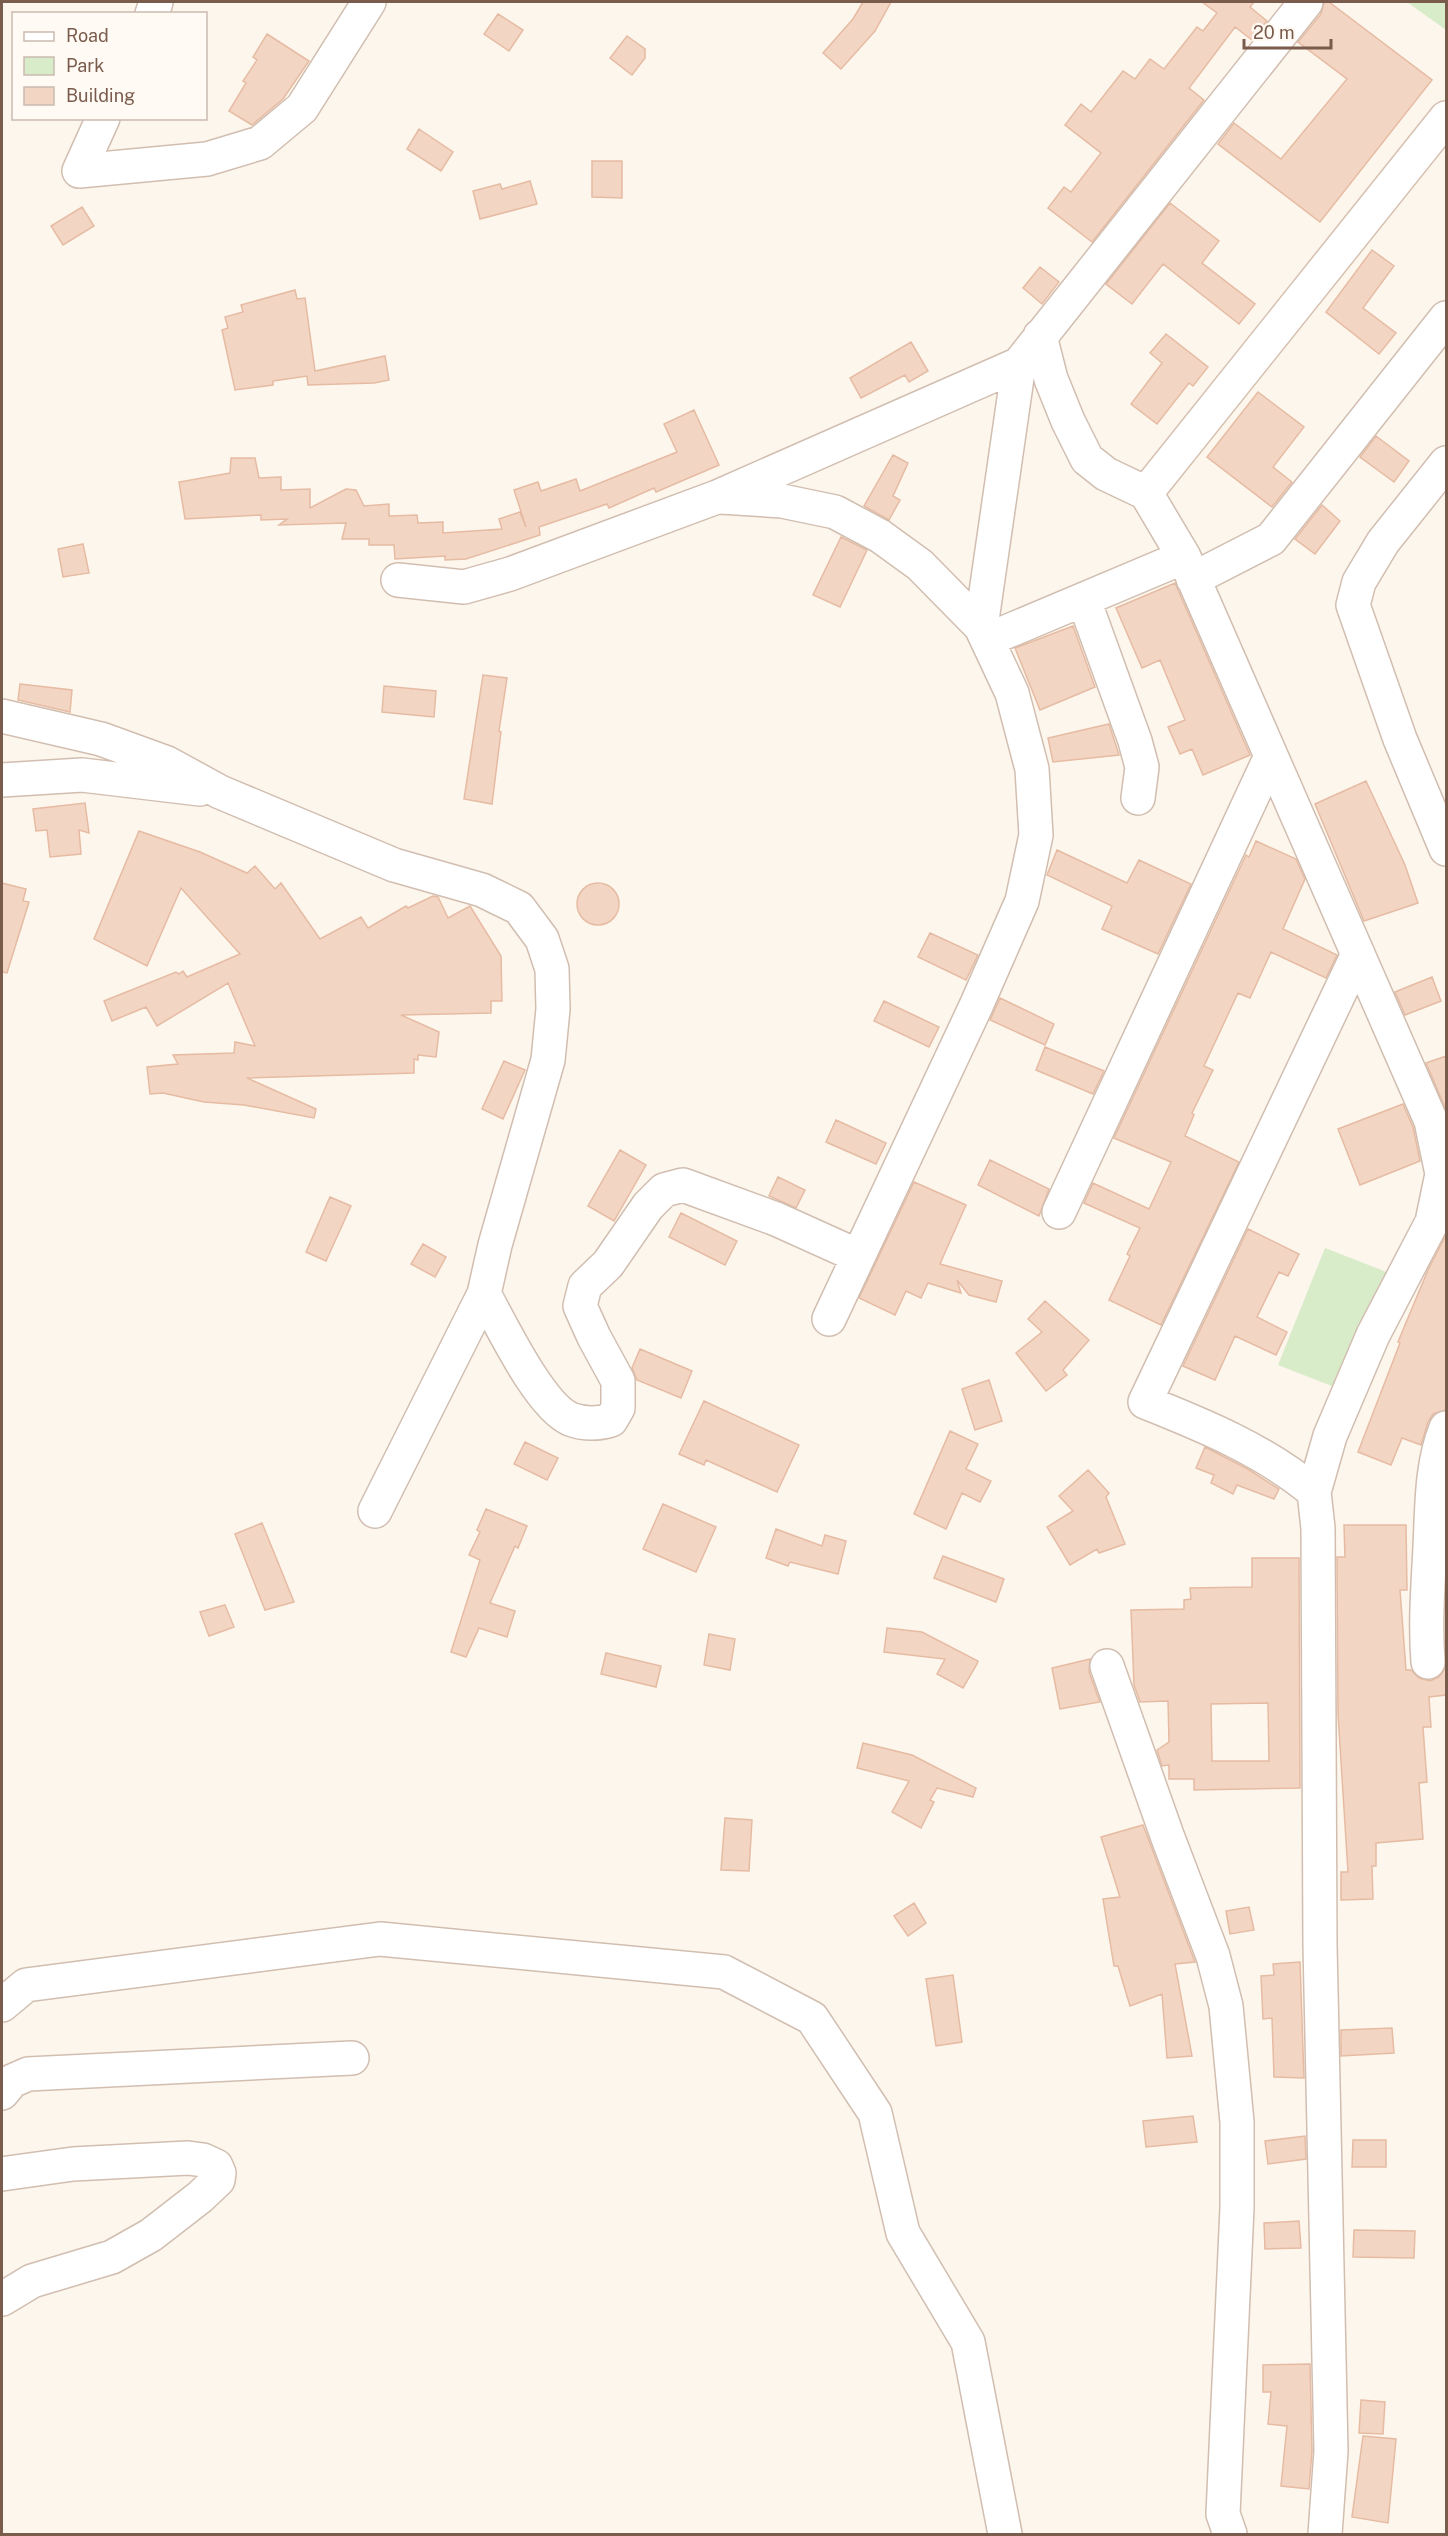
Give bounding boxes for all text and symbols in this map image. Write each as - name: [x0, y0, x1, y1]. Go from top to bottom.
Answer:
- legend: [12, 12, 207, 120]
- scale bar: [1244, 12, 1331, 50]
- text: 20 m: [1253, 22, 1295, 43]
- text: Road: [66, 25, 109, 46]
- text: Park: [66, 55, 104, 76]
- text: Building: [66, 85, 135, 106]

